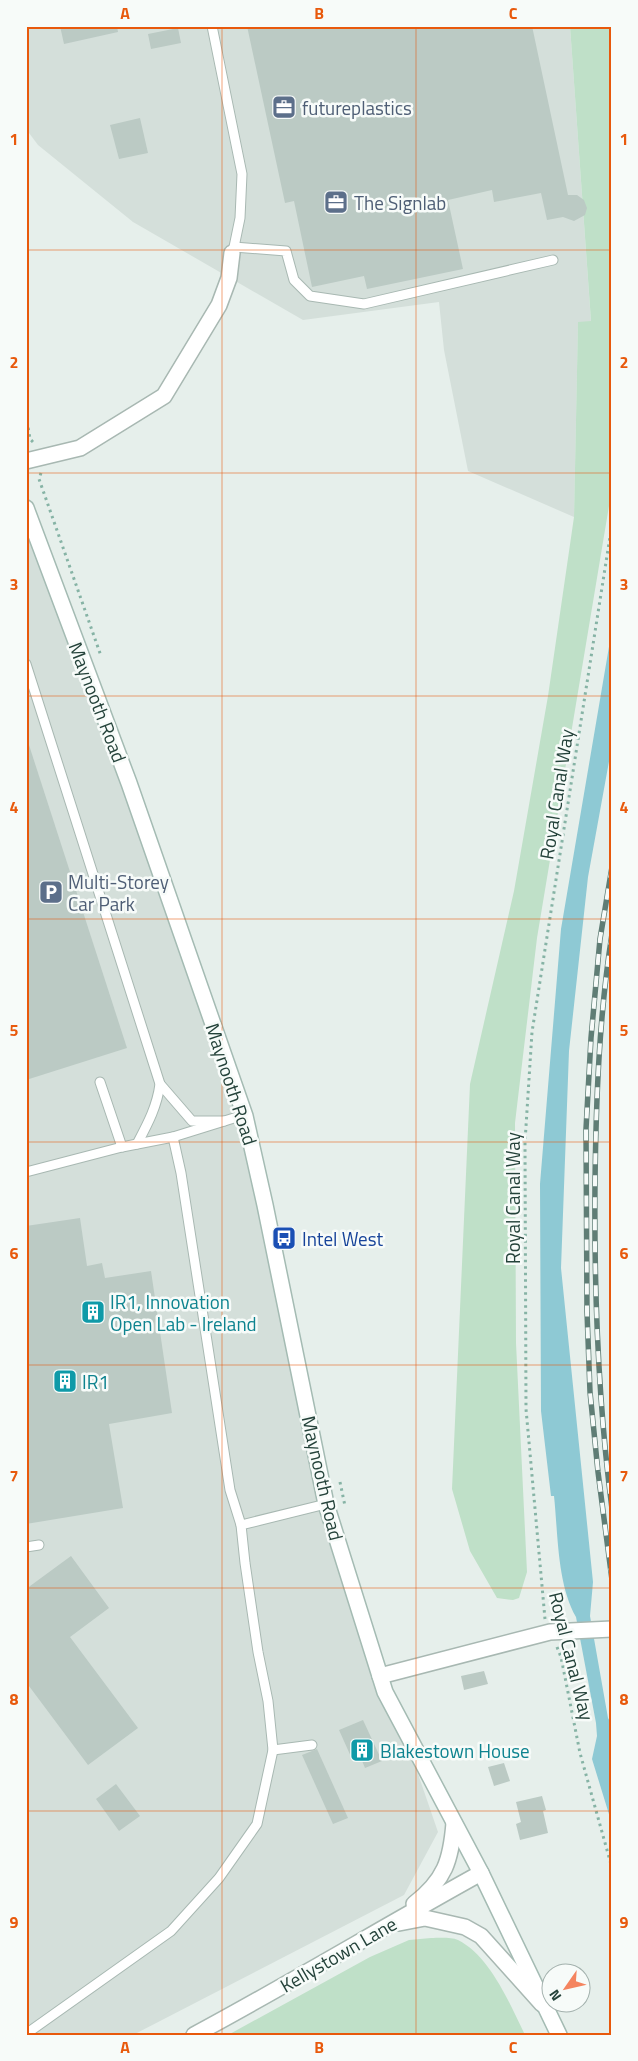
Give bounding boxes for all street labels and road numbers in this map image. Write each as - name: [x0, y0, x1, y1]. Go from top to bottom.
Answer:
- street label: Maynooth Road: [62, 638, 134, 766]
- street label: Royal Canal Way: [531, 727, 581, 861]
- street label: Maynooth Road: [199, 1019, 265, 1149]
- street label: Royal Canal Way: [498, 1132, 527, 1264]
- street label: Maynooth Road: [295, 1413, 351, 1543]
- street label: Royal Canal Way: [542, 1589, 602, 1723]
- street label: Kellystown Lane: [274, 1909, 402, 1999]

